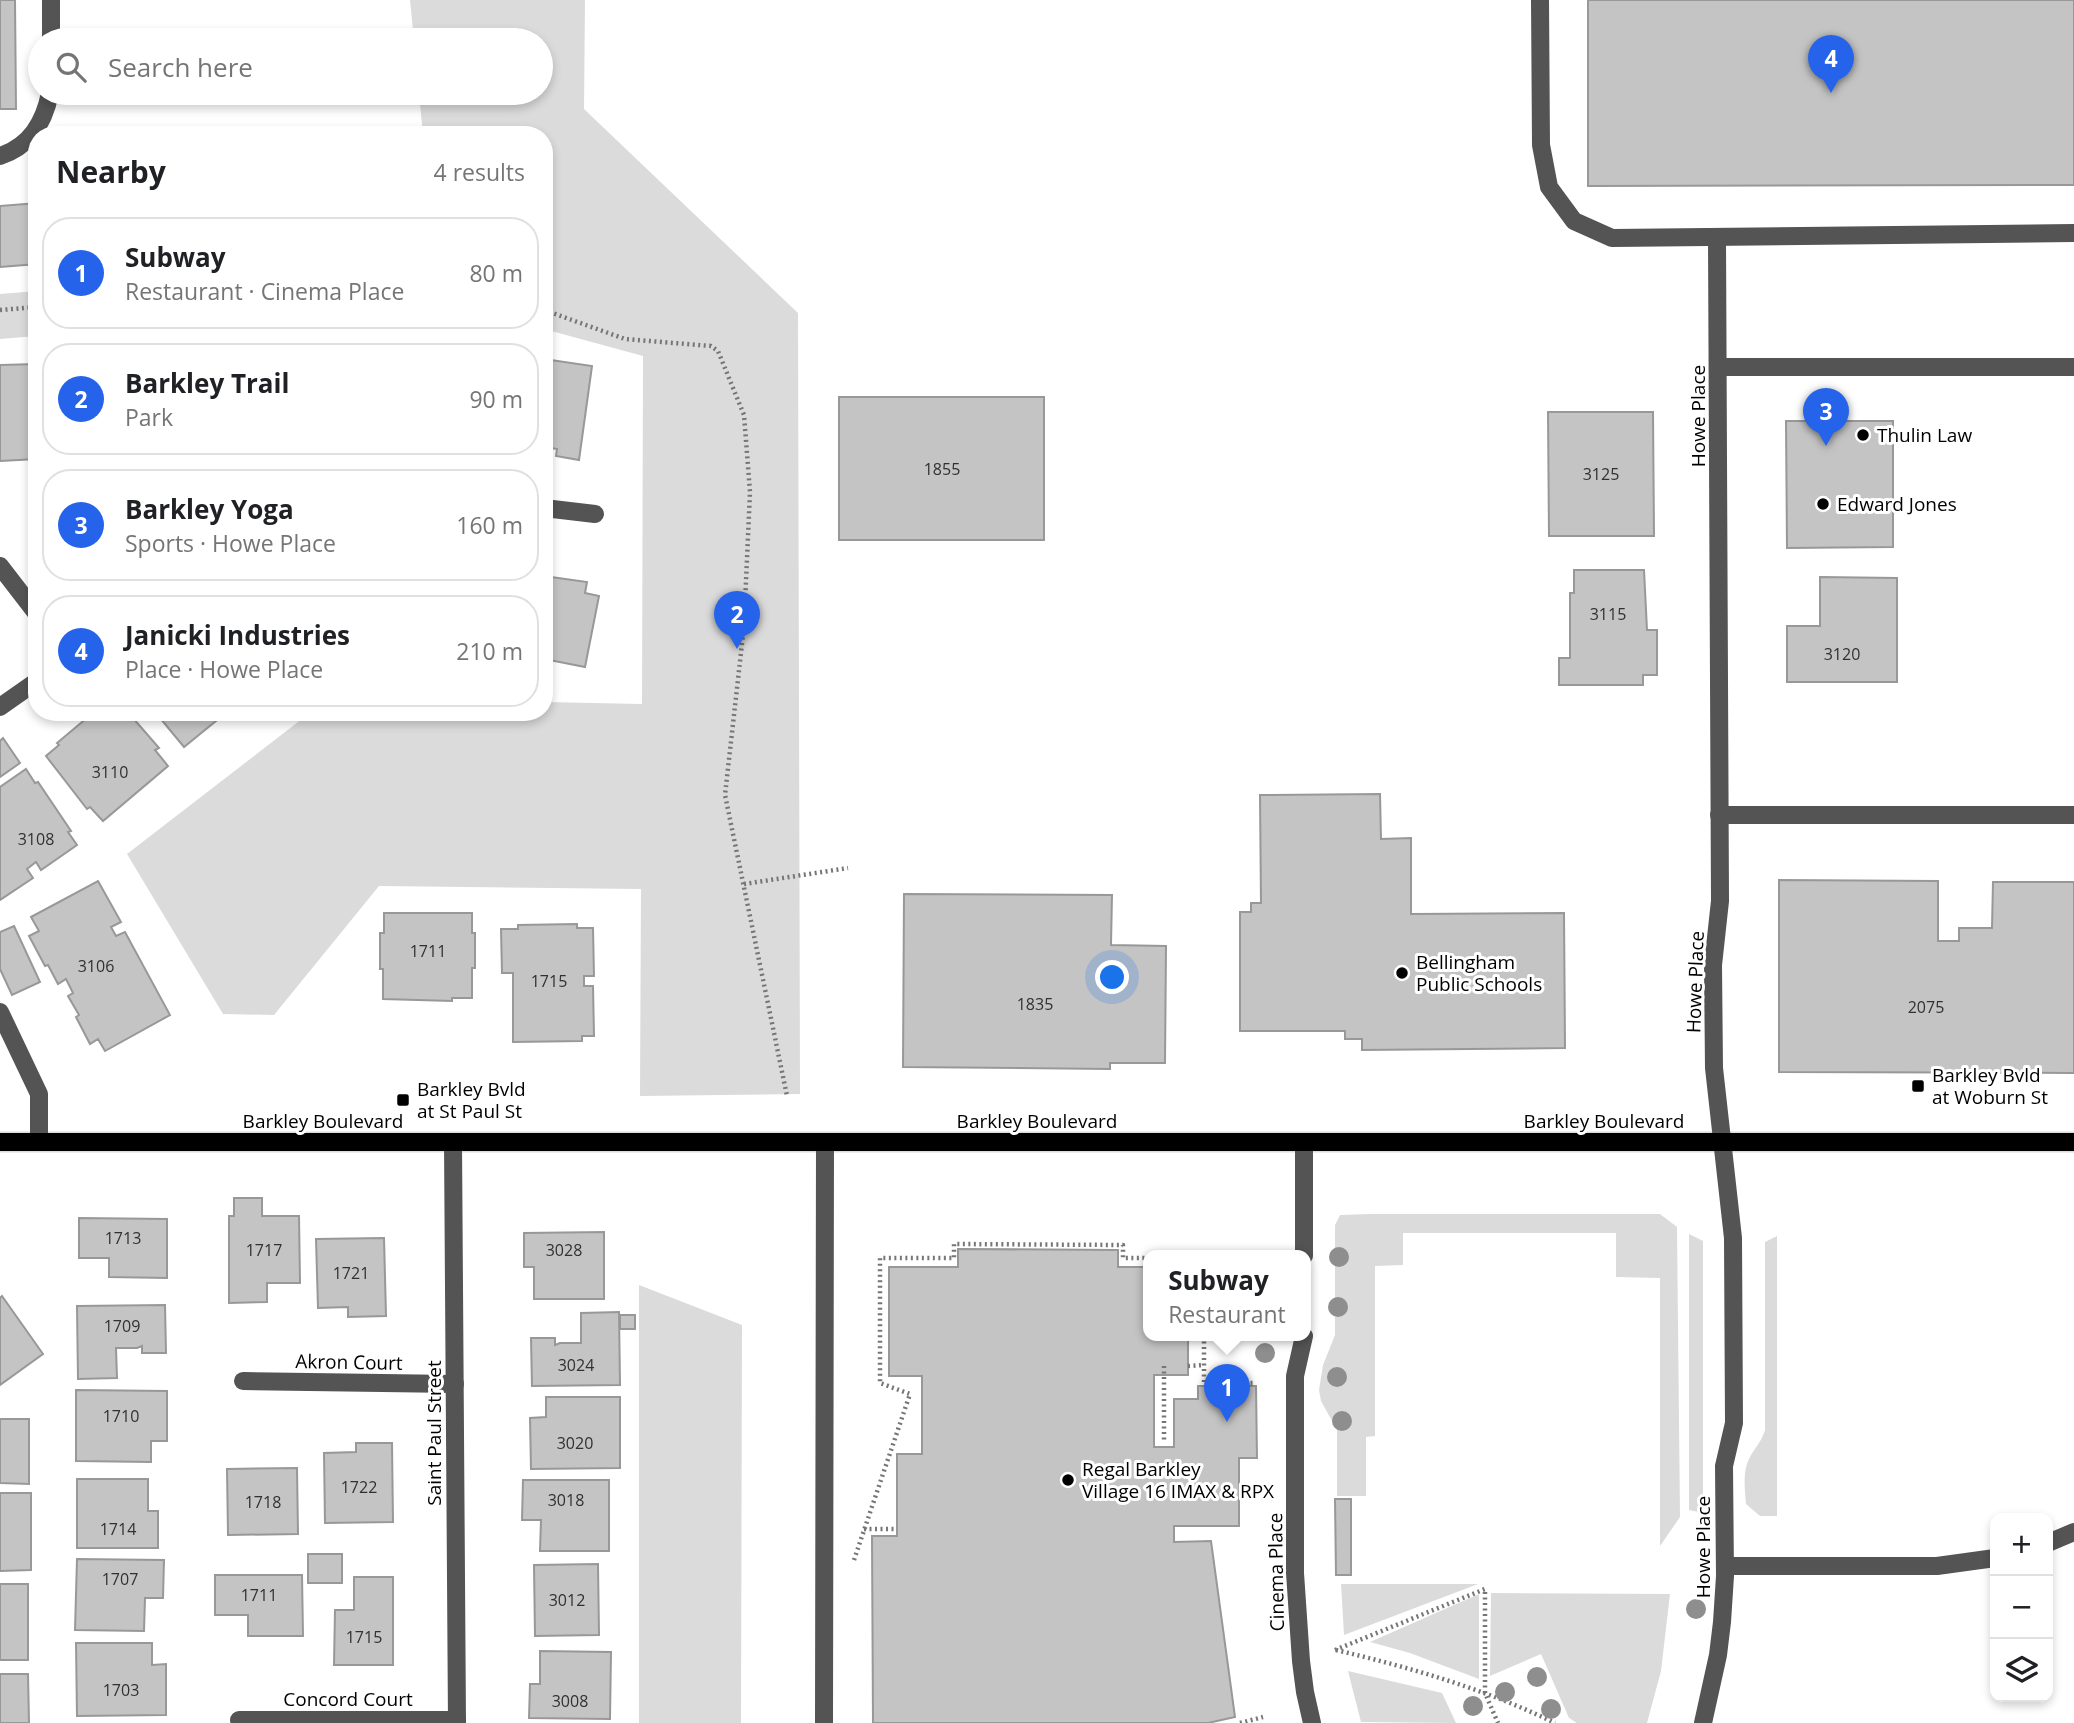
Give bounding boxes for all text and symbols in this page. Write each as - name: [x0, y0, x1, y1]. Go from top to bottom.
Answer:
- search box: [28, 28, 553, 105]
- pin: 4: [1808, 35, 1854, 93]
- icon: search: [52, 48, 90, 86]
- text: Search here: [108, 49, 253, 85]
- text: Nearby: [56, 151, 166, 192]
- text: 4 results: [434, 156, 525, 188]
- text: Subway: [125, 239, 226, 275]
- text: 1: [74, 257, 88, 289]
- text: 80 m: [469, 257, 523, 289]
- text: Restaurant · Cinema Place: [125, 275, 404, 307]
- text: Barkley Trail: [125, 365, 289, 401]
- street label: Howe Place: [1685, 365, 1711, 467]
- text: 2: [74, 383, 88, 415]
- text: 90 m: [469, 383, 523, 415]
- pin: 3: [1803, 388, 1849, 446]
- text: Park: [125, 401, 173, 433]
- place label: Thulin Law: [1877, 422, 1972, 448]
- marker: Thulin Law: [1855, 427, 1871, 443]
- house number: 1855: [924, 458, 960, 480]
- house number: 3125: [1583, 463, 1619, 485]
- text: Barkley Yoga: [125, 491, 294, 527]
- place label: Edward Jones: [1837, 491, 1957, 517]
- marker: Edward Jones: [1815, 496, 1831, 512]
- text: 3: [74, 509, 88, 541]
- text: 160 m: [456, 509, 523, 541]
- text: Sports · Howe Place: [125, 527, 336, 559]
- pin: 2: [714, 591, 760, 649]
- house number: 3115: [1590, 603, 1626, 625]
- text: Janicki Industries: [125, 617, 350, 653]
- text: 4: [74, 635, 88, 667]
- text: 210 m: [456, 635, 523, 667]
- house number: 3120: [1824, 643, 1860, 665]
- text: Place · Howe Place: [125, 653, 323, 685]
- house number: 3110: [92, 761, 128, 783]
- house number: 3108: [18, 828, 54, 850]
- street label: Howe Place: [1680, 930, 1710, 1034]
- house number: 1711: [410, 940, 446, 962]
- place label: Bellingham Public Schools: [1416, 949, 1542, 997]
- house number: 3106: [78, 955, 114, 977]
- your location: [1095, 960, 1129, 994]
- marker: Bellingham Public Schools: [1394, 965, 1410, 981]
- house number: 1715: [531, 970, 567, 992]
- house number: 1835: [1017, 993, 1053, 1015]
- house number: 2075: [1908, 996, 1944, 1018]
- place label: Barkley Bvld at Woburn St: [1932, 1062, 2048, 1110]
- place label: Barkley Bvld at St Paul St: [417, 1076, 526, 1124]
- marker: Barkley Bvld at Woburn St: [1910, 1078, 1926, 1094]
- marker: Barkley Bvld at St Paul St: [395, 1092, 411, 1108]
- street label: Barkley Boulevard: [243, 1108, 403, 1134]
- street label: Barkley Boulevard: [957, 1108, 1117, 1134]
- street label: Barkley Boulevard: [1524, 1108, 1684, 1134]
- house number: 1713: [105, 1227, 141, 1249]
- house number: 1717: [246, 1239, 282, 1261]
- house number: 3028: [546, 1239, 582, 1261]
- popup: [1143, 1250, 1311, 1341]
- house number: 1721: [333, 1262, 369, 1284]
- text: Subway: [1168, 1262, 1269, 1298]
- text: Restaurant: [1168, 1298, 1286, 1330]
- house number: 1709: [104, 1315, 140, 1337]
- street label: Akron Court: [295, 1348, 403, 1376]
- house number: 3024: [558, 1354, 594, 1376]
- street label: Saint Paul Street: [421, 1360, 447, 1506]
- pin: 1: [1204, 1364, 1250, 1422]
- house number: 1710: [103, 1405, 139, 1427]
- house number: 3020: [557, 1432, 593, 1454]
- place label: Regal Barkley Village 16 IMAX & RPX: [1082, 1456, 1274, 1504]
- marker: Regal Barkley Village 16 IMAX & RPX: [1060, 1472, 1076, 1488]
- house number: 1722: [341, 1476, 377, 1498]
- house number: 3018: [548, 1489, 584, 1511]
- house number: 1718: [245, 1491, 281, 1513]
- street label: Howe Place: [1690, 1496, 1716, 1598]
- street label: Cinema Place: [1262, 1512, 1290, 1632]
- map controls: [1990, 1513, 2053, 1702]
- button: +: [1990, 1513, 2053, 1576]
- house number: 1714: [100, 1518, 136, 1540]
- house number: 1707: [102, 1568, 138, 1590]
- button: −: [1990, 1576, 2053, 1639]
- house number: 1711: [241, 1584, 277, 1606]
- house number: 3012: [549, 1589, 585, 1611]
- house number: 1715: [346, 1626, 382, 1648]
- button: layers: [1990, 1639, 2053, 1702]
- house number: 1703: [103, 1679, 139, 1701]
- street label: Concord Court: [283, 1686, 413, 1712]
- house number: 3008: [552, 1690, 588, 1712]

